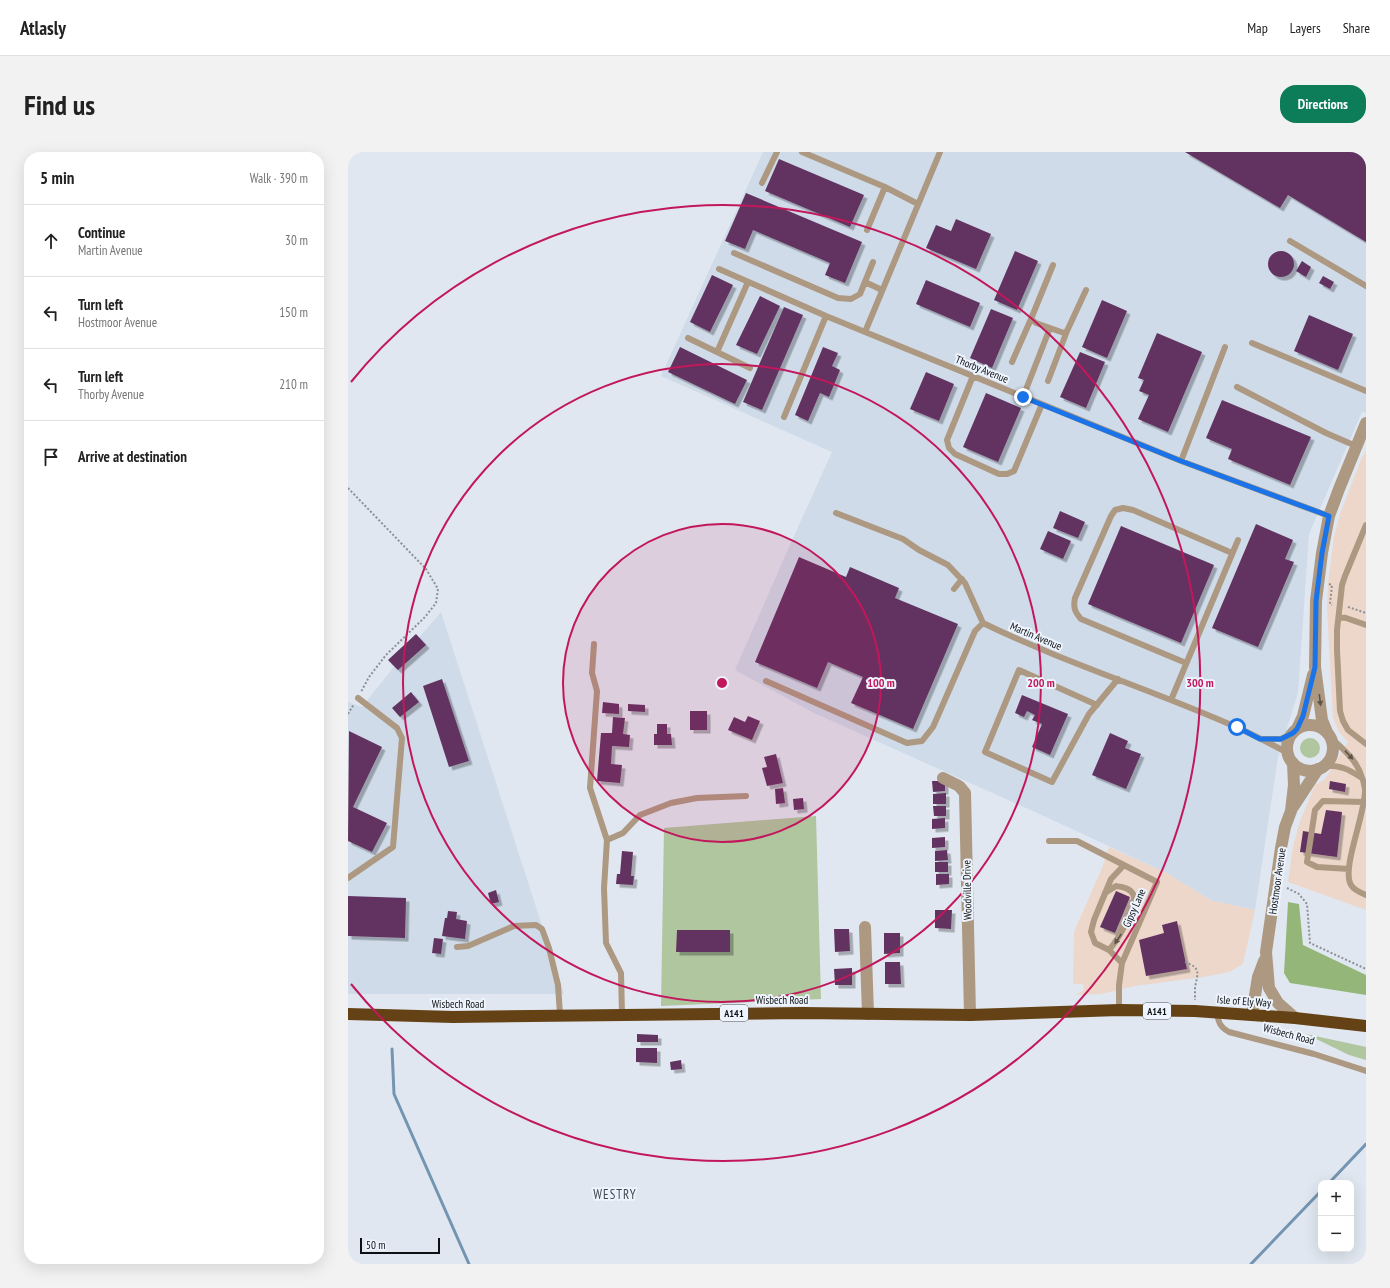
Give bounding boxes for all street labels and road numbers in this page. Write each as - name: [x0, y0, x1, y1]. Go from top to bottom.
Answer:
- street label: Thorby Avenue: [953, 352, 1011, 386]
- street label: Martin Avenue: [1008, 619, 1064, 653]
- street label: Hostmoor Avenue: [1265, 846, 1289, 915]
- street label: Woodville Drive: [959, 859, 975, 920]
- street label: Gipsy Lane: [1119, 886, 1149, 929]
- street label: Isle of Ely Way: [1216, 992, 1272, 1010]
- street label: Wisbech Road: [756, 993, 809, 1007]
- street label: Wisbech Road: [432, 997, 485, 1011]
- road number: A141: [1143, 1003, 1171, 1019]
- road number: A141: [720, 1005, 748, 1021]
- street label: Wisbech Road: [1262, 1020, 1316, 1048]

